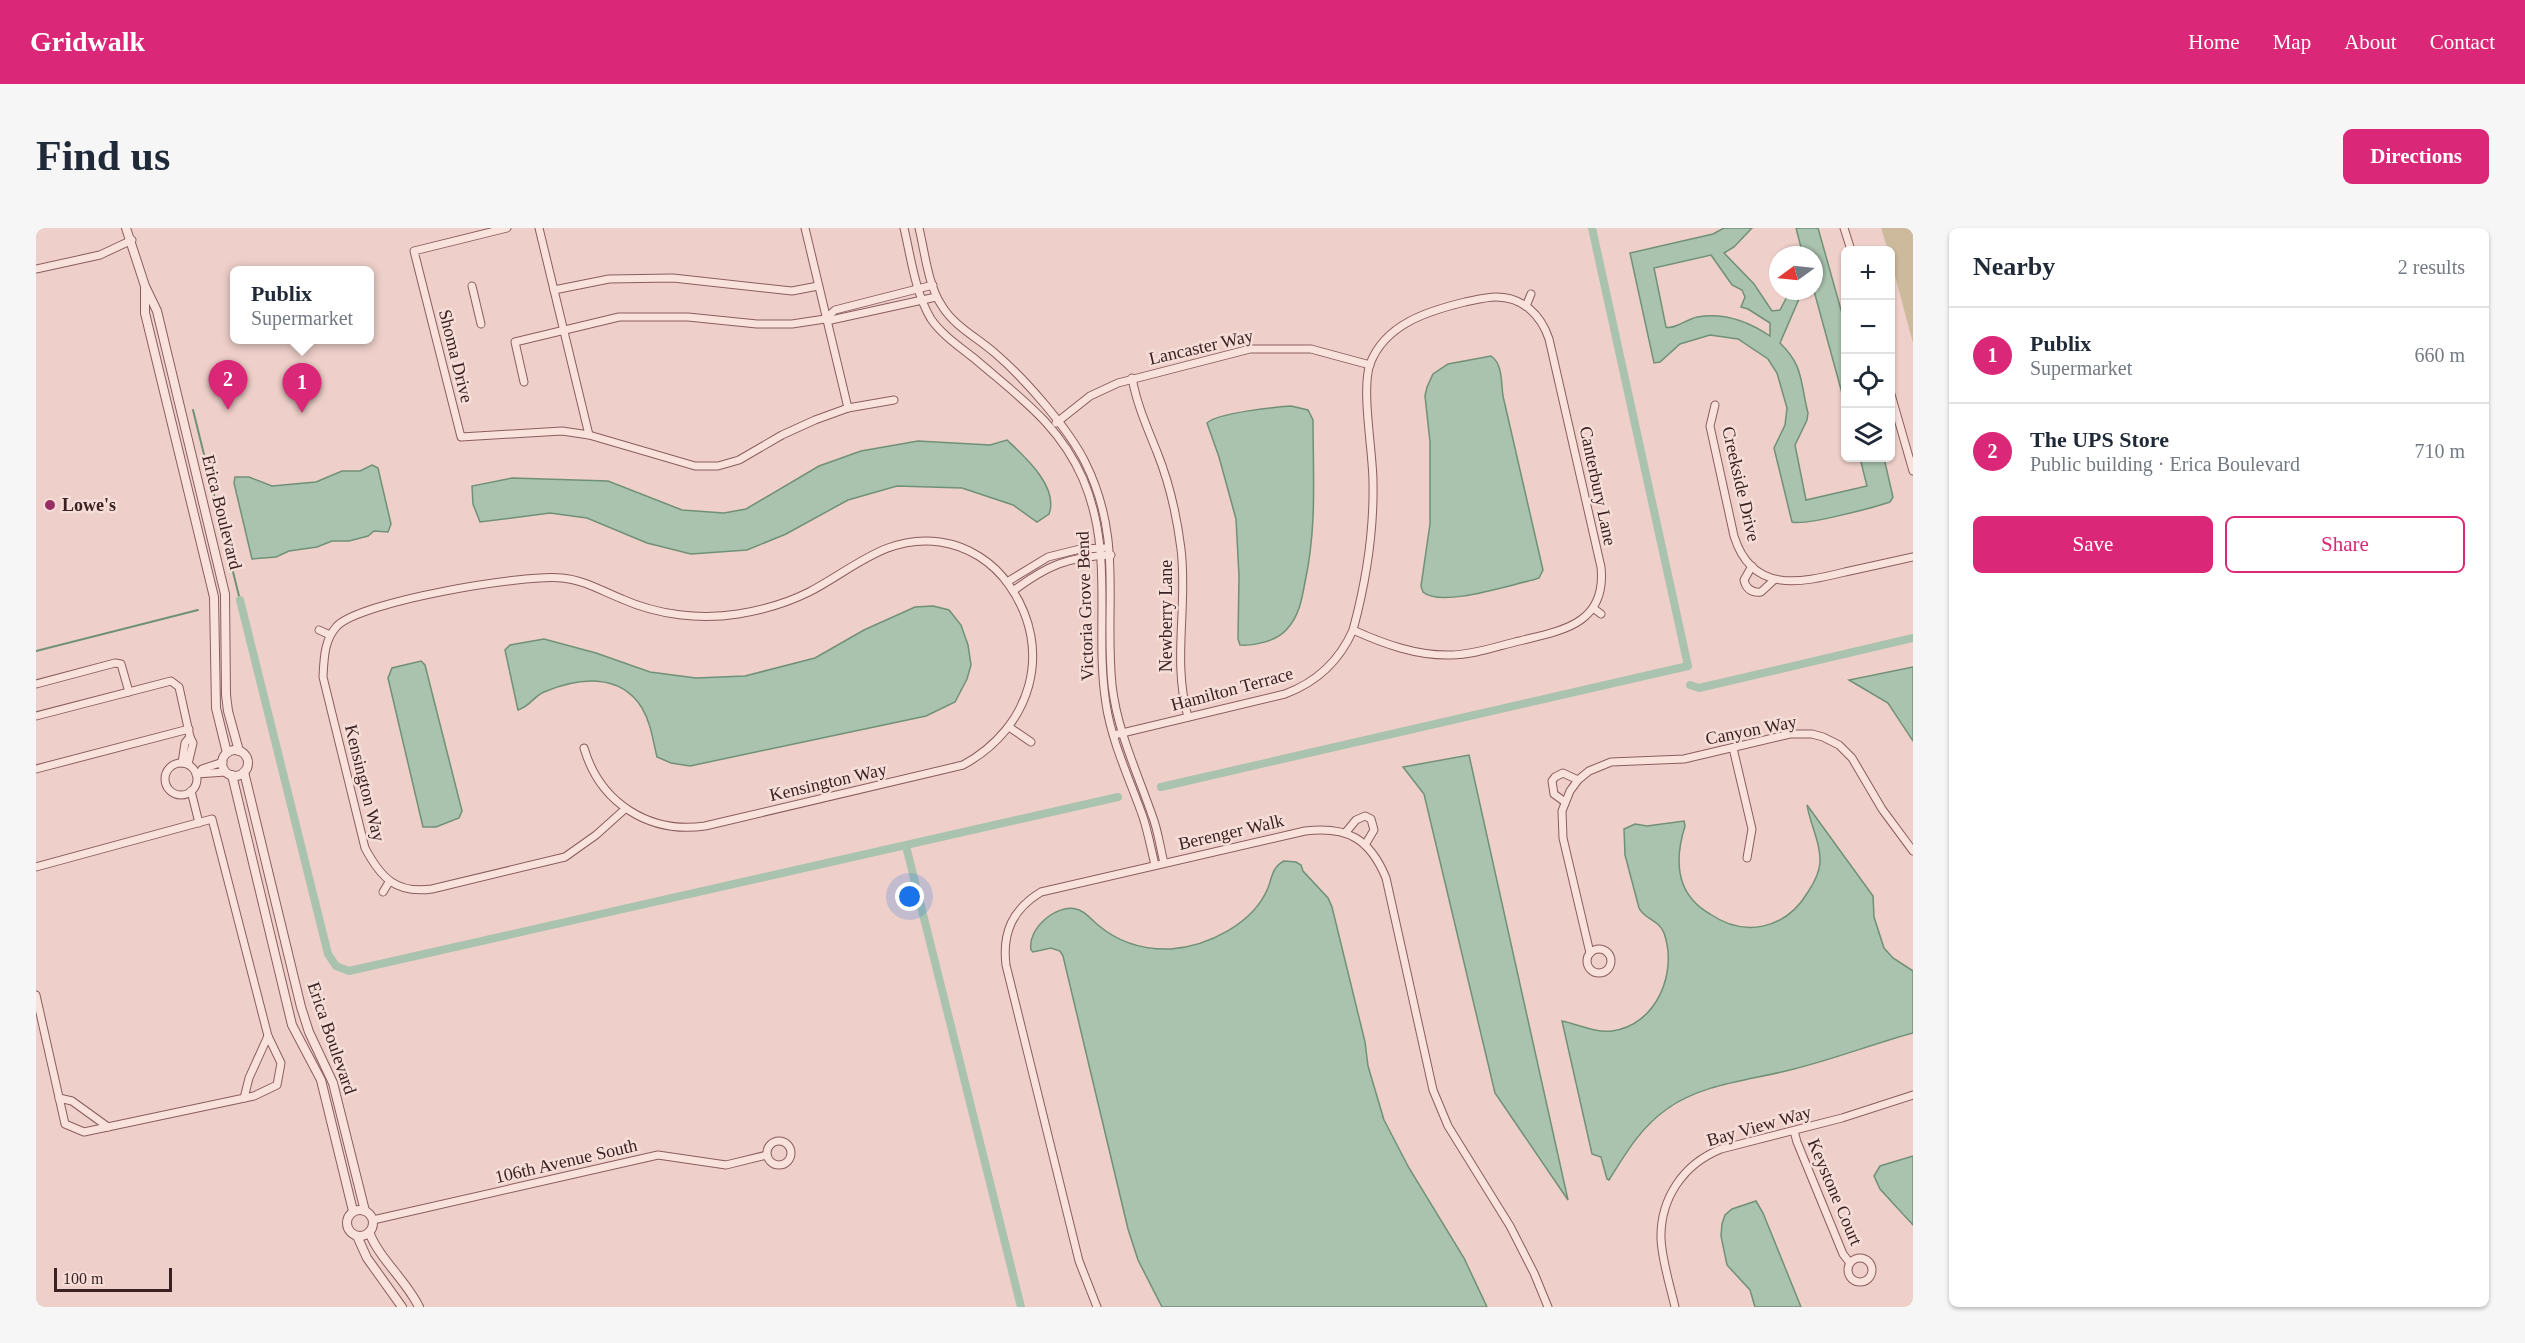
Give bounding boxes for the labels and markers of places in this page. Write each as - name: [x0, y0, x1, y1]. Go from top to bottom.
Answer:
- pin: 2: [208, 360, 248, 410]
- pin: 1: [282, 364, 322, 413]
- place label: Lowe's: [62, 495, 116, 515]
- marker: Lowe's: [43, 498, 57, 512]

